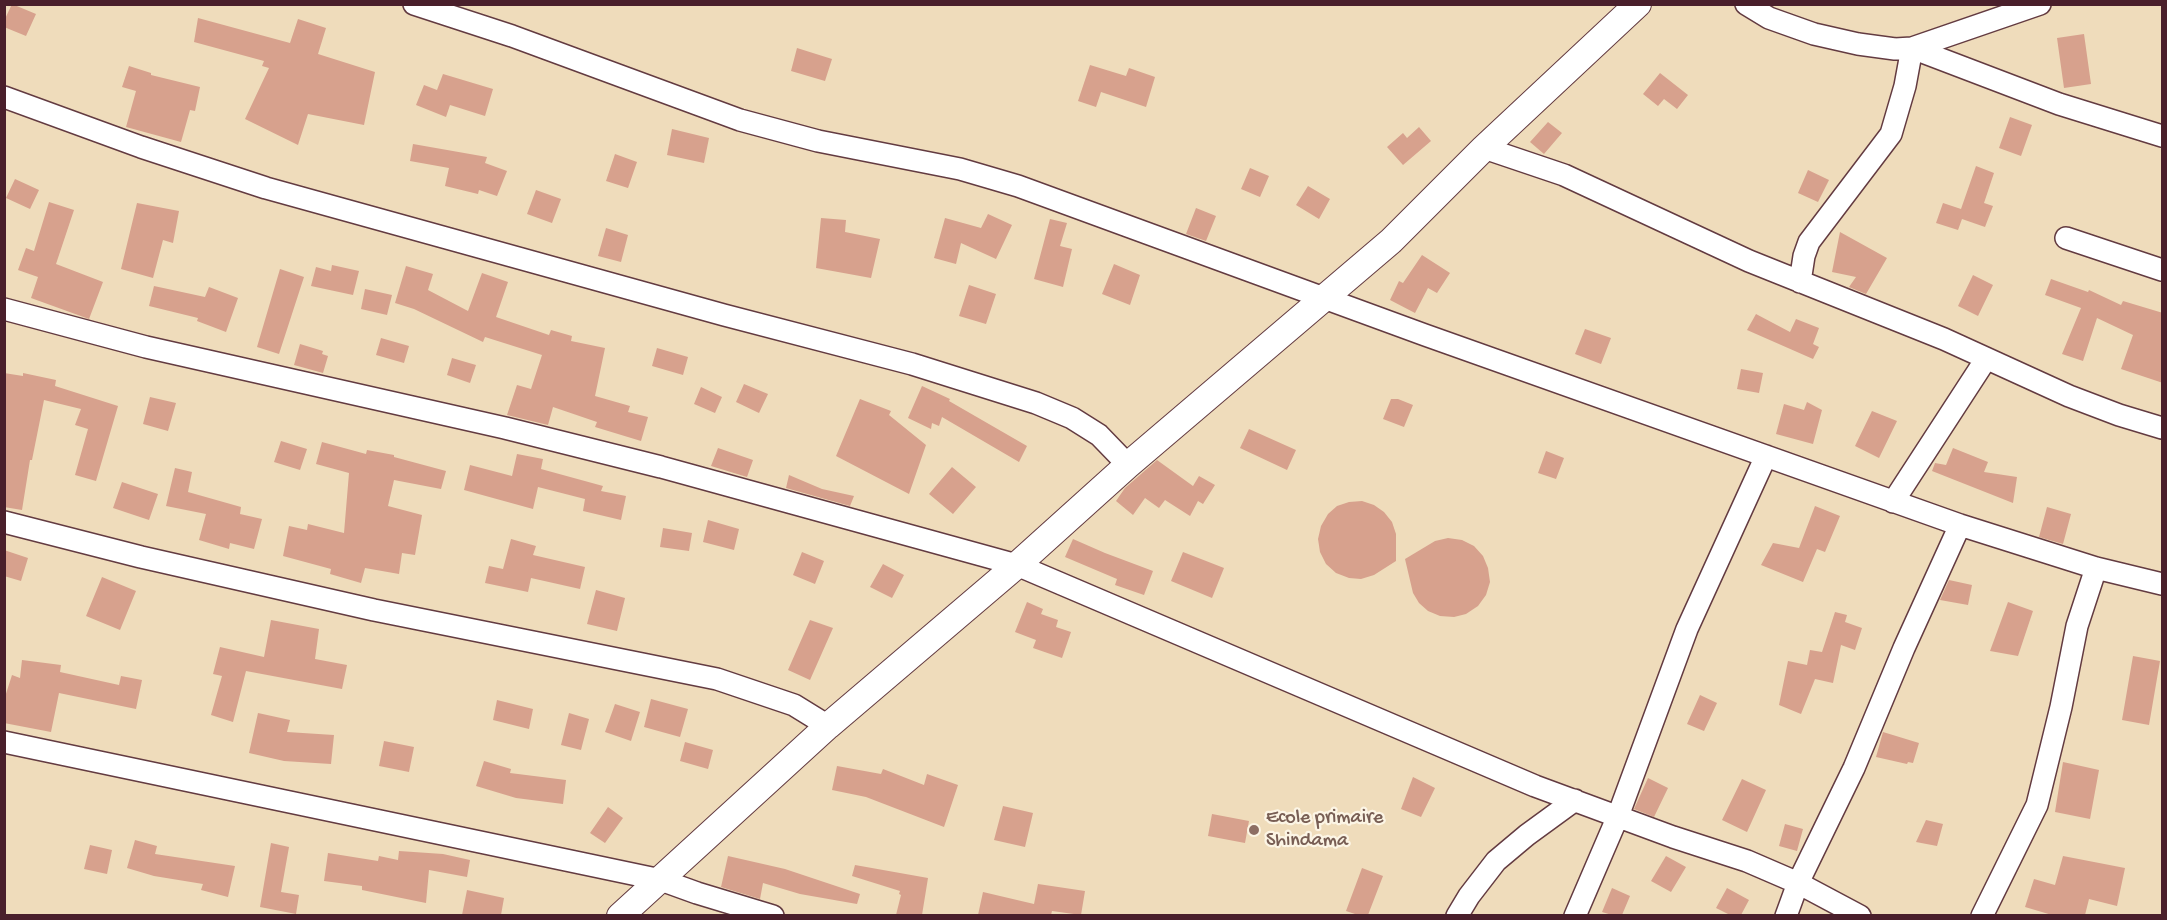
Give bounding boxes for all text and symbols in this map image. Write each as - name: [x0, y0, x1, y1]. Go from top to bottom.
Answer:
- place label: Ecole primaire Shindama: [1266, 807, 1383, 854]
- marker: Ecole primaire Shindama: [1247, 823, 1261, 837]

